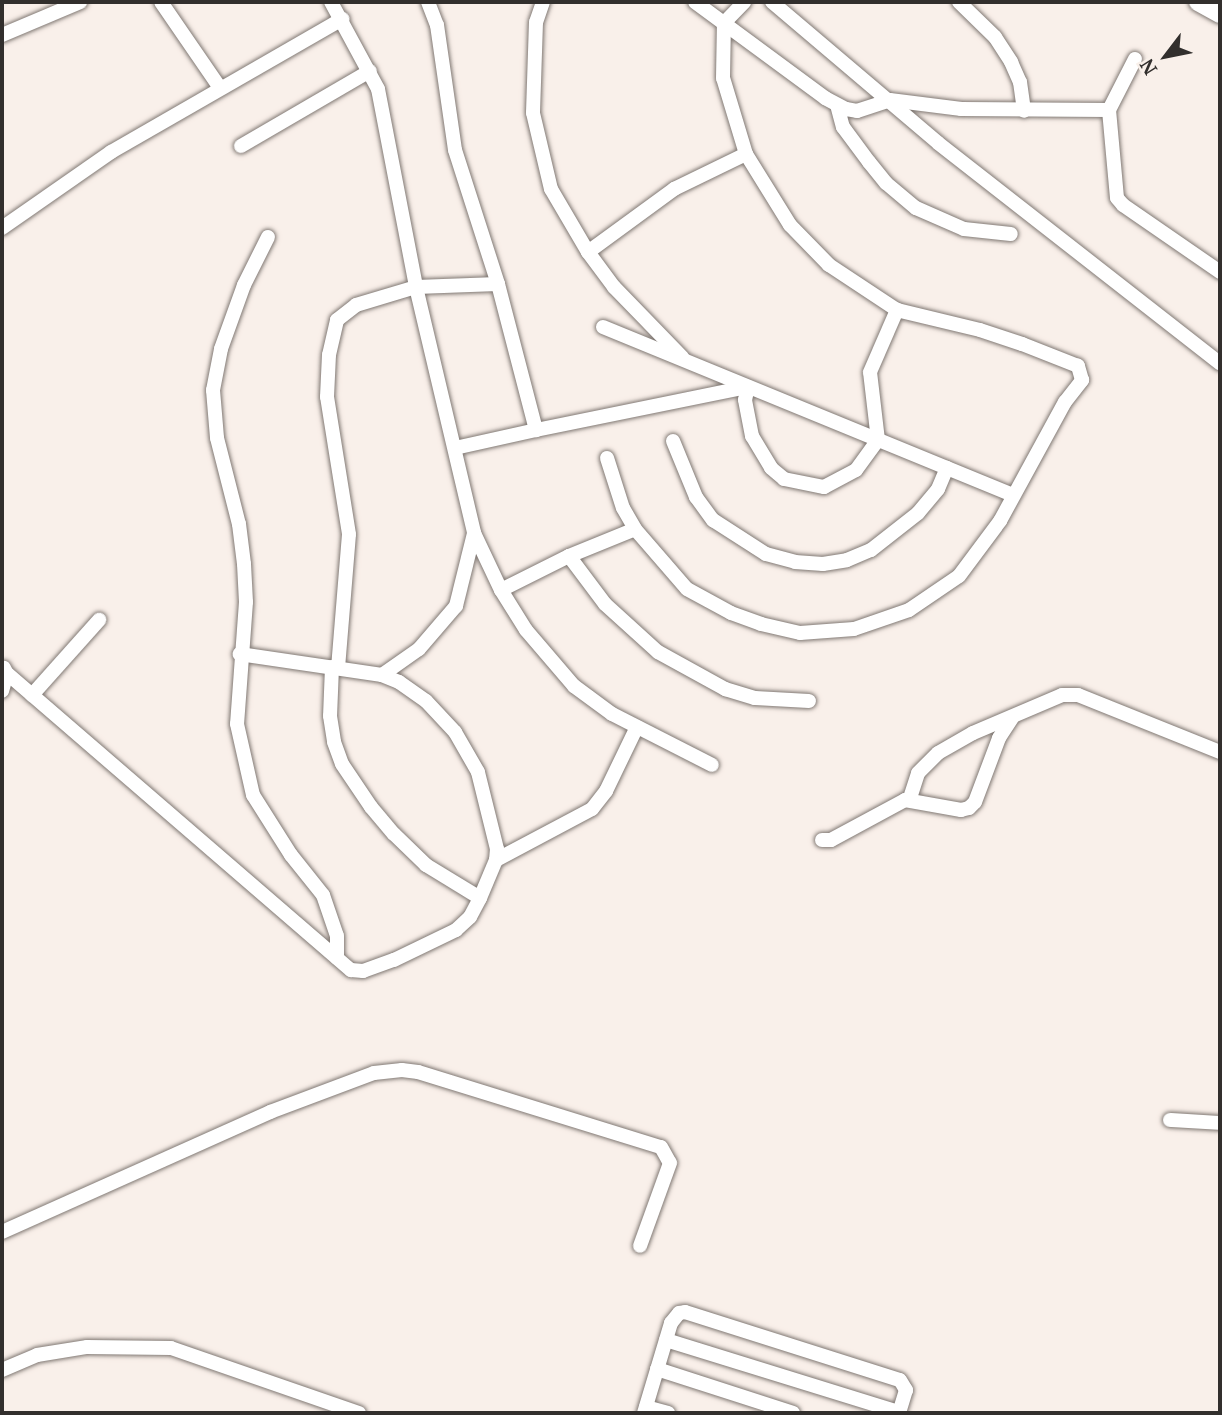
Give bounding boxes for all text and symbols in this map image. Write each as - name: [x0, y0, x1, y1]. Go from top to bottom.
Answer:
- north arrow: [1131, 21, 1201, 91]
- text: N: [1133, 55, 1162, 80]

